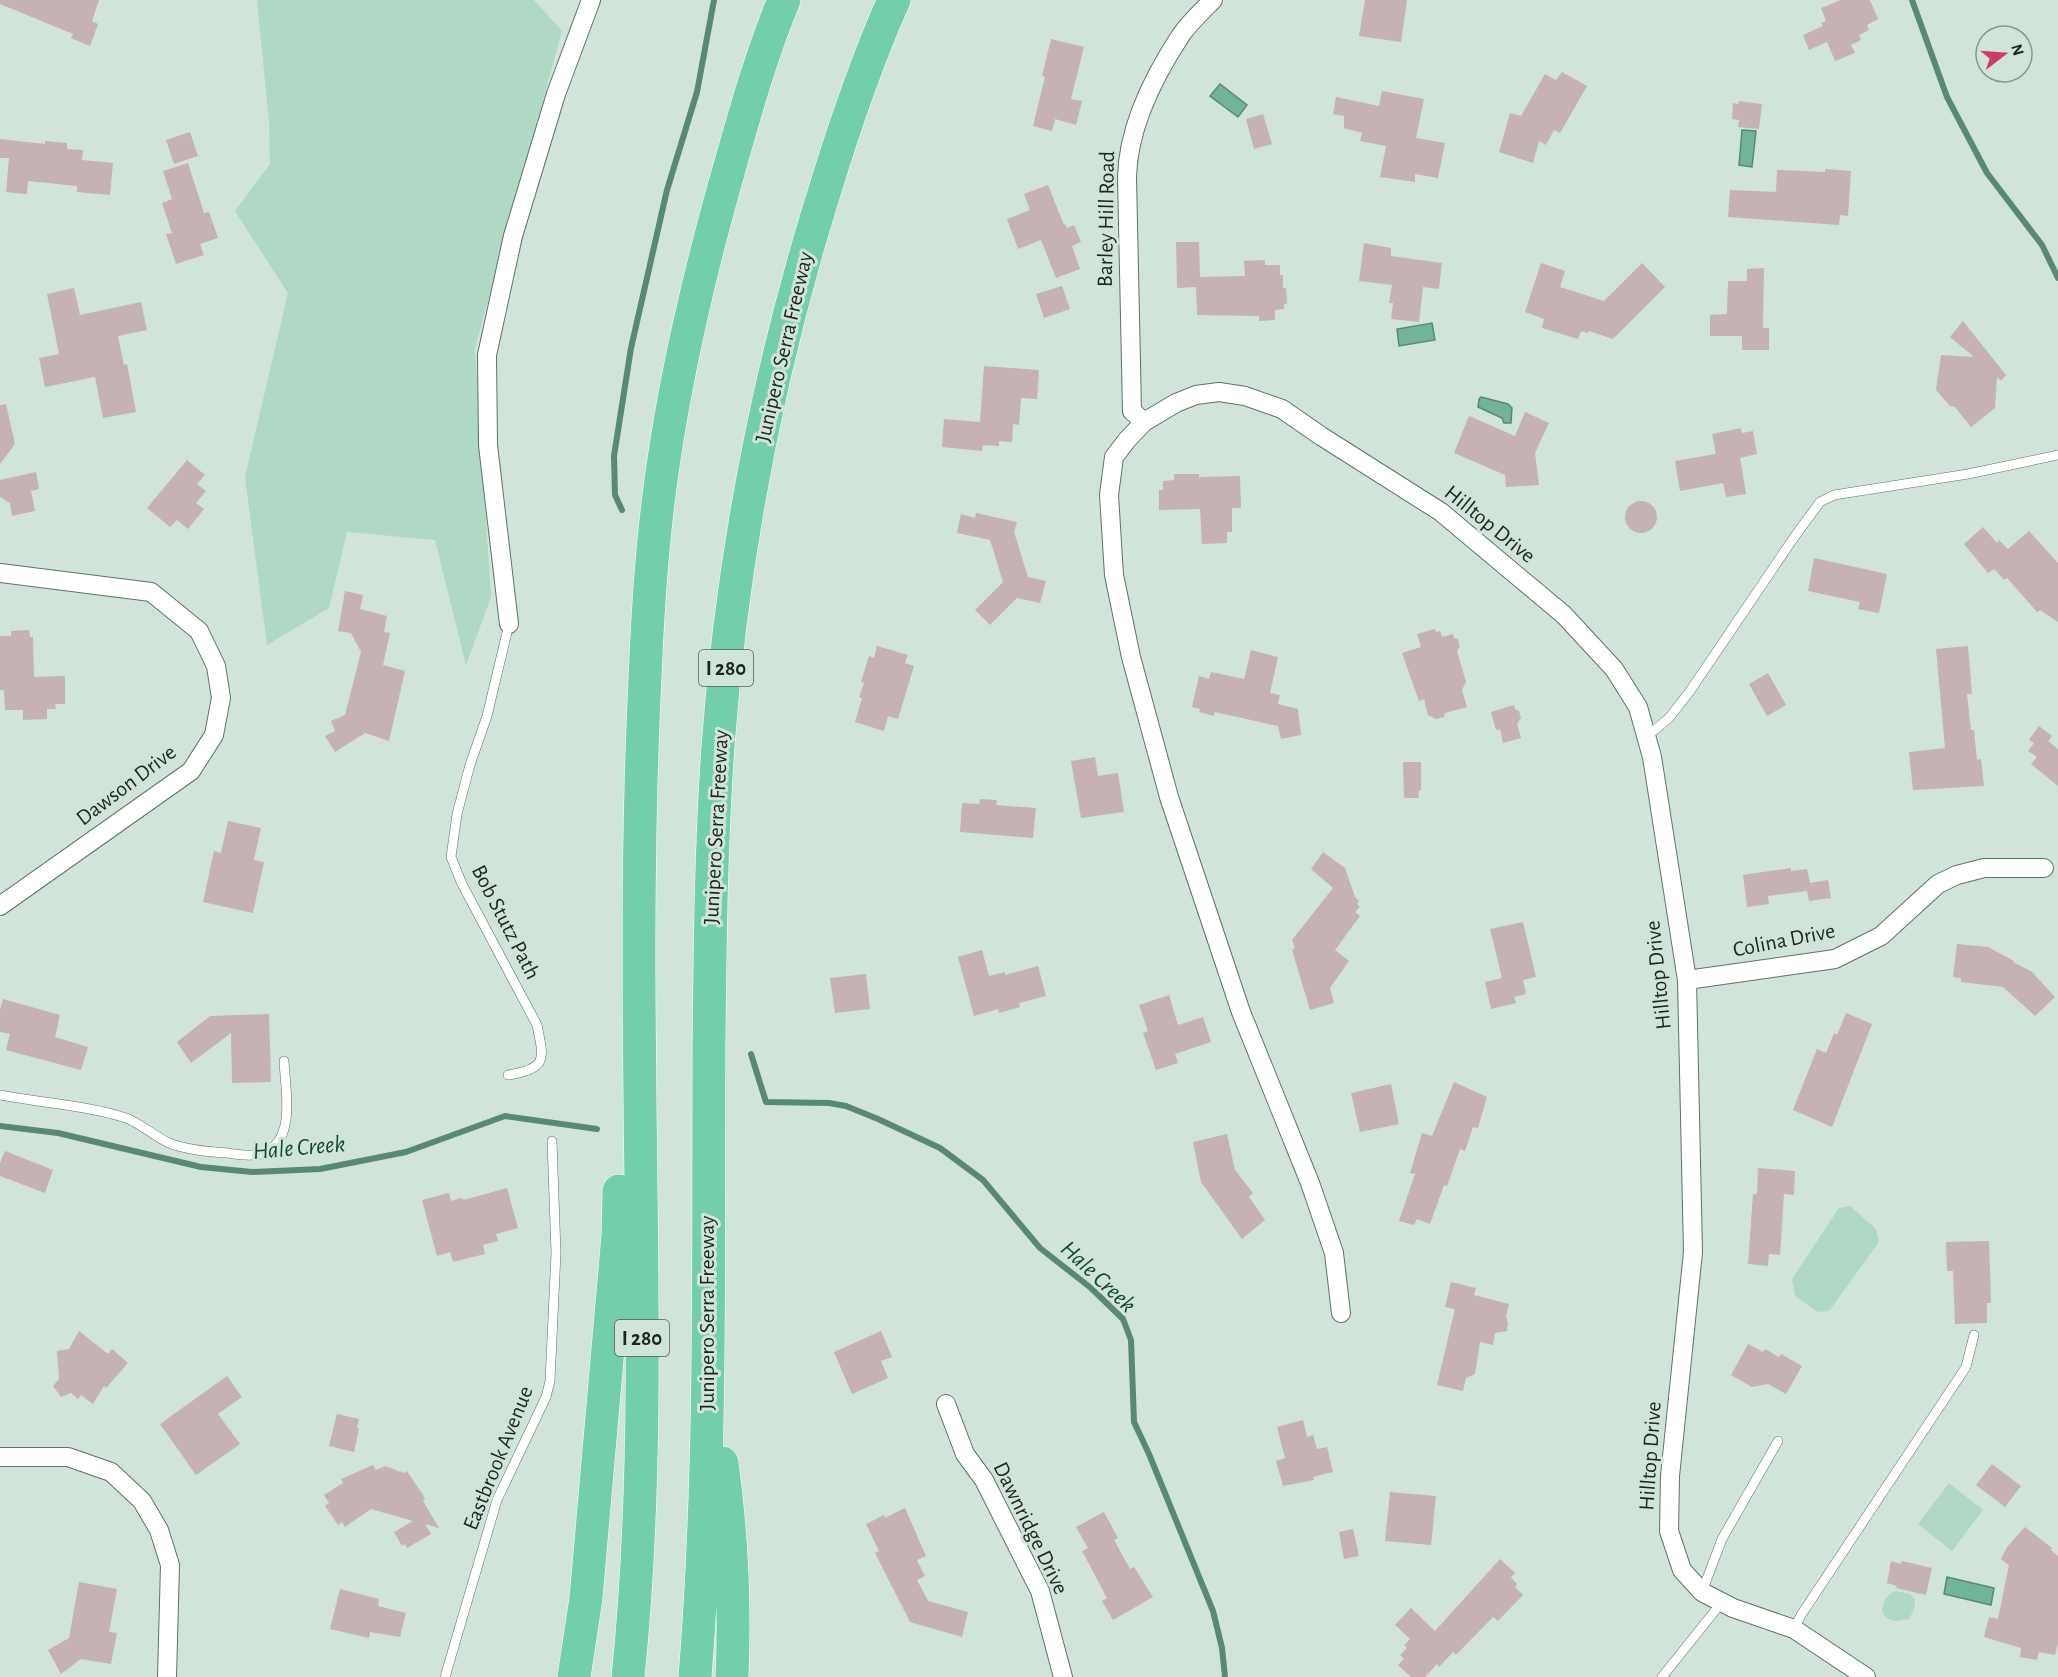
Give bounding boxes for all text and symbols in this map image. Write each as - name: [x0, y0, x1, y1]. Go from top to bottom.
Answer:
- north arrow: [1974, 24, 2034, 84]
- text: N: [2008, 42, 2027, 58]
- street label: Barley Hill Road: [1094, 151, 1118, 287]
- street label: Junipero Serra Freeway: [751, 249, 817, 444]
- street label: Hilltop Drive: [1441, 481, 1539, 567]
- road number: I 280: [699, 650, 753, 686]
- street label: Junipero Serra Freeway: [700, 729, 732, 925]
- street label: Dawson Drive: [72, 741, 180, 829]
- street label: Bob Stutz Path: [468, 861, 544, 983]
- street label: Hilltop Drive: [1641, 919, 1675, 1031]
- street label: Colina Drive: [1731, 919, 1837, 961]
- water label: Hale Creek: [252, 1132, 346, 1164]
- street label: Junipero Serra Freeway: [696, 1215, 718, 1410]
- water label: Hale Creek: [1056, 1237, 1140, 1317]
- road number: I 280: [615, 1320, 669, 1356]
- street label: Eastbrook Avenue: [459, 1383, 537, 1533]
- street label: Hilltop Drive: [1635, 1401, 1665, 1511]
- street label: Dawnridge Drive: [990, 1458, 1072, 1598]

